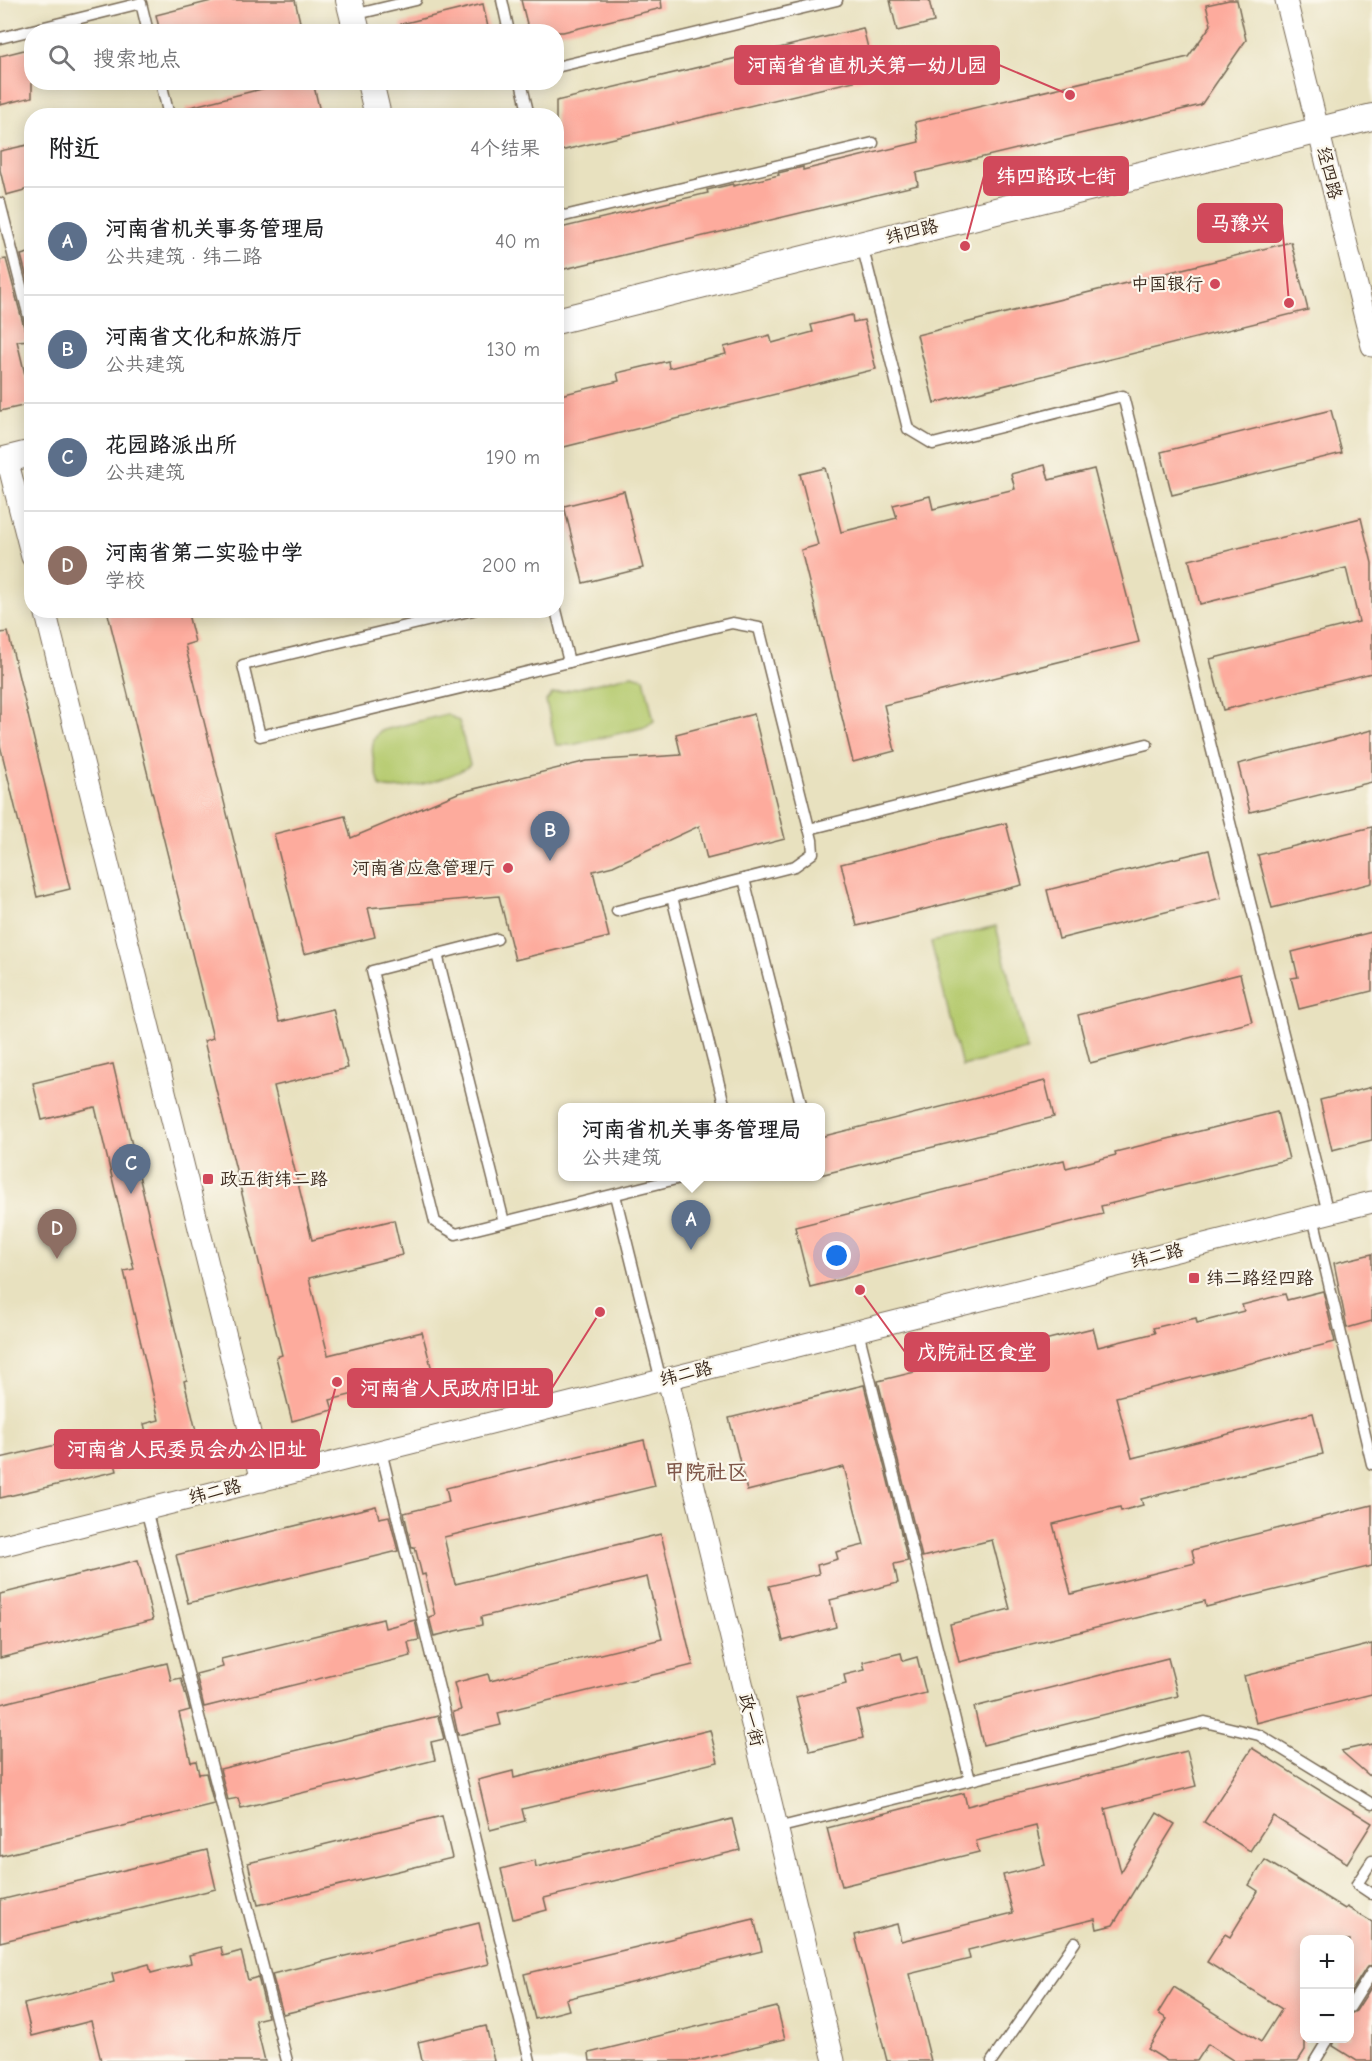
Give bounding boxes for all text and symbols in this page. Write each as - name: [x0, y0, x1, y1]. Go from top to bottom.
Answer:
- search box: [24, 24, 564, 90]
- icon: search: [45, 41, 78, 74]
- text: 搜索地点: [93, 46, 181, 72]
- callout: 河南省省直机关第一幼儿园: [735, 46, 999, 84]
- text: 河南省省直机关第一幼儿园: [747, 54, 987, 77]
- text: 附近: [48, 134, 100, 164]
- text: 4个结果: [470, 137, 540, 160]
- street label: 经四路: [1312, 144, 1346, 202]
- callout: 纬四路政七街: [984, 157, 1128, 195]
- text: 纬四路政七街: [996, 165, 1116, 188]
- callout: 马豫兴: [1198, 204, 1282, 242]
- text: 马豫兴: [1210, 212, 1270, 235]
- street label: 纬四路: [883, 215, 941, 249]
- text: 河南省机关事务管理局: [105, 216, 325, 242]
- text: A: [62, 230, 73, 253]
- text: 40 m: [495, 230, 540, 253]
- text: 公共建筑 · 纬二路: [105, 245, 262, 268]
- place label: 中国银行: [1131, 274, 1203, 295]
- marker: 中国银行: [1208, 277, 1222, 291]
- text: 河南省文化和旅游厅: [105, 324, 303, 350]
- text: B: [61, 338, 74, 361]
- text: 130 m: [487, 338, 540, 361]
- text: 公共建筑: [105, 353, 185, 376]
- text: 花园路派出所: [105, 432, 237, 458]
- text: C: [61, 446, 74, 469]
- text: 190 m: [486, 446, 540, 469]
- text: 公共建筑: [105, 461, 185, 484]
- text: 河南省第二实验中学: [105, 540, 303, 566]
- text: D: [61, 554, 74, 577]
- text: 200 m: [482, 554, 540, 577]
- text: 学校: [105, 569, 145, 592]
- pin: B: [530, 812, 570, 861]
- place label: 河南省应急管理厅: [352, 858, 496, 879]
- marker: 河南省应急管理厅: [501, 861, 515, 875]
- popup: [558, 1103, 825, 1181]
- text: 河南省机关事务管理局: [581, 1117, 802, 1143]
- pin: C: [112, 1144, 150, 1194]
- text: 公共建筑: [581, 1146, 661, 1169]
- place label: 政五街纬二路: [220, 1169, 328, 1190]
- marker: 政五街纬二路: [201, 1172, 215, 1186]
- pin: A: [672, 1200, 710, 1250]
- pin: D: [38, 1210, 76, 1259]
- street label: 纬二路: [1128, 1239, 1186, 1273]
- your location: [822, 1241, 851, 1270]
- place label: 纬二路经四路: [1206, 1268, 1314, 1289]
- marker: 纬二路经四路: [1187, 1271, 1201, 1285]
- callout: 戊院社区食堂: [905, 1333, 1049, 1371]
- text: 戊院社区食堂: [917, 1341, 1037, 1364]
- street label: 纬二路: [657, 1357, 715, 1391]
- callout: 河南省人民政府旧址: [348, 1369, 552, 1407]
- text: 河南省人民政府旧址: [360, 1377, 540, 1400]
- callout: 河南省人民委员会办公旧址: [55, 1430, 319, 1468]
- text: 河南省人民委员会办公旧址: [67, 1438, 307, 1461]
- district label: 甲院社区: [664, 1460, 748, 1484]
- street label: 纬二路: [186, 1475, 244, 1509]
- street label: 政一街: [734, 1691, 768, 1749]
- map controls: [1300, 1935, 1354, 2043]
- button: +: [1300, 1935, 1354, 1989]
- button: −: [1300, 1989, 1354, 2043]

